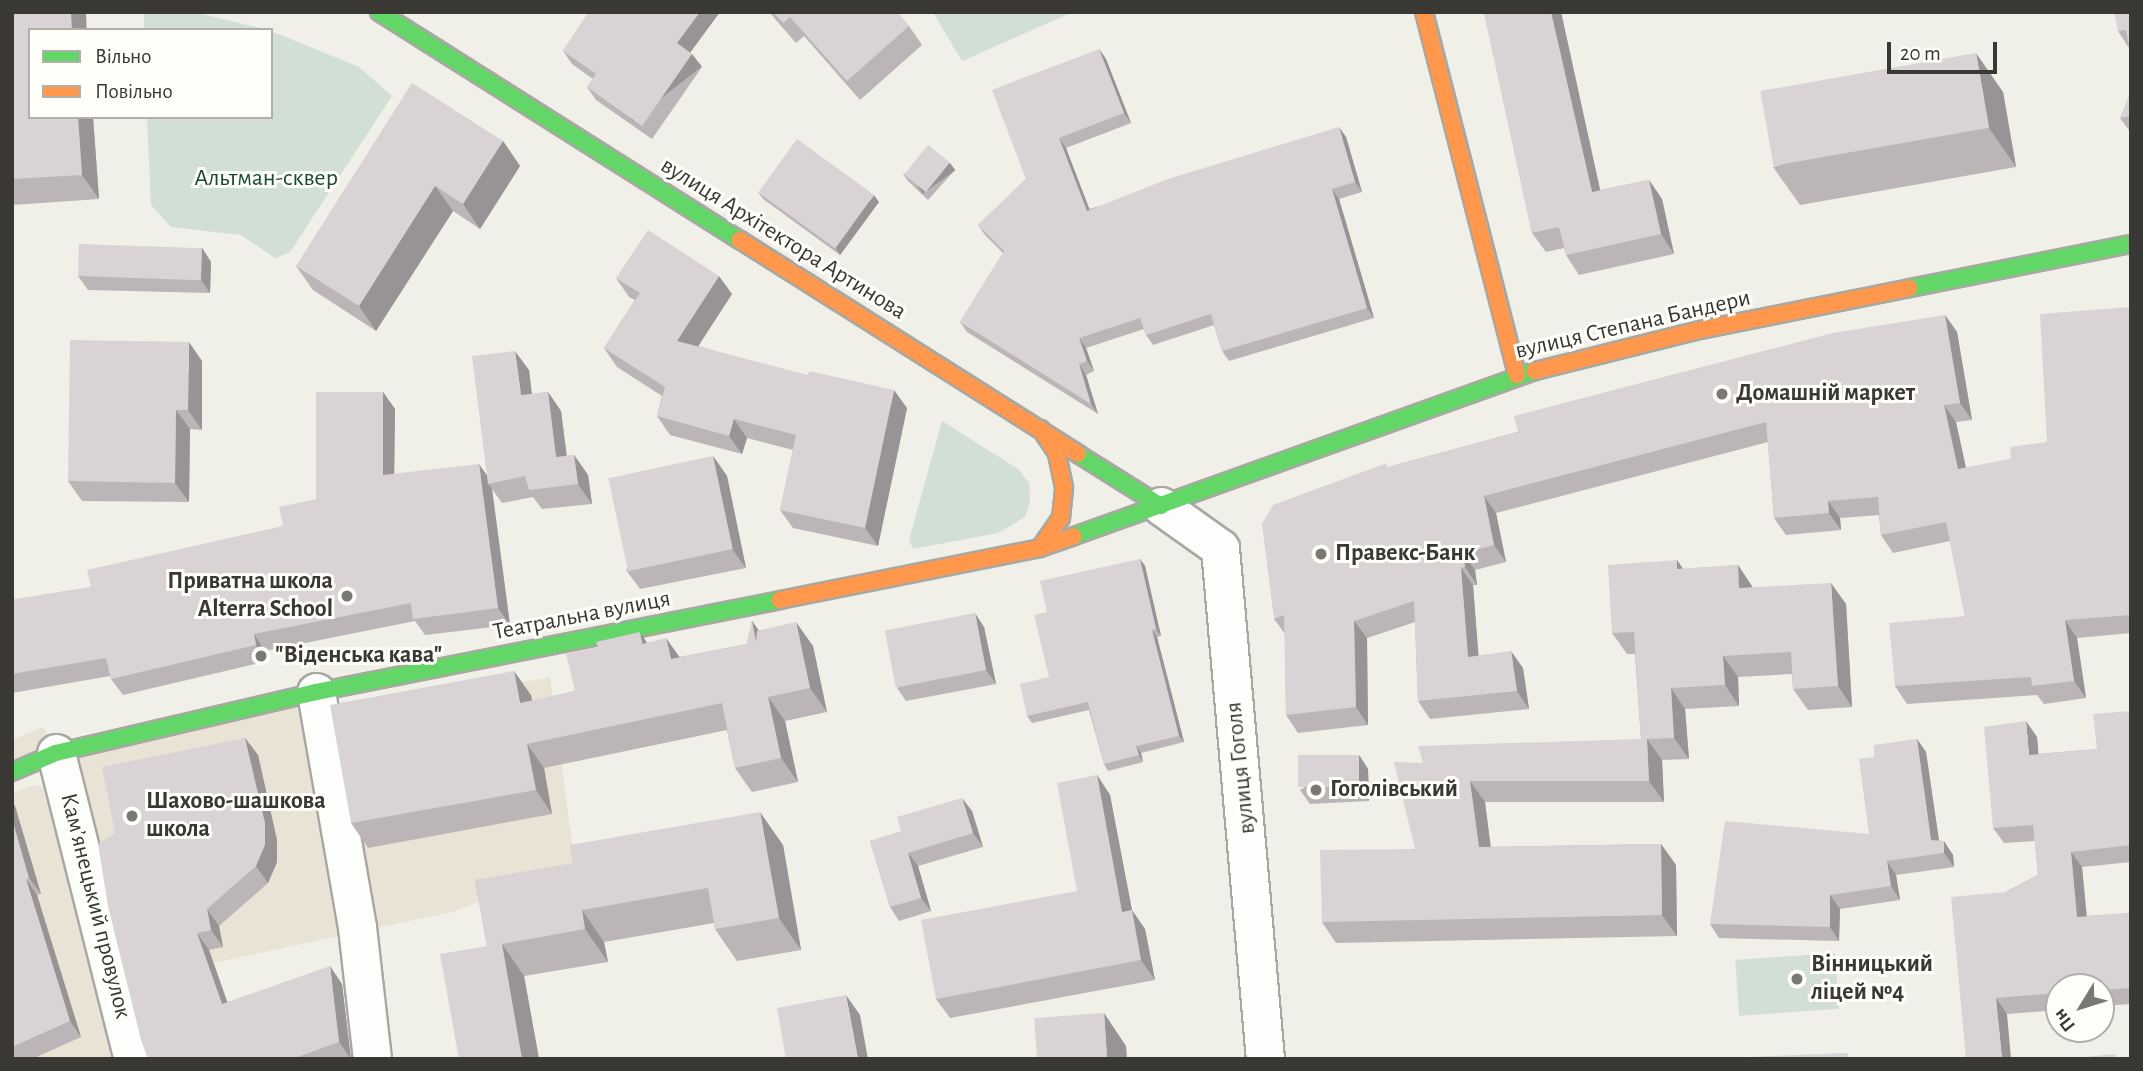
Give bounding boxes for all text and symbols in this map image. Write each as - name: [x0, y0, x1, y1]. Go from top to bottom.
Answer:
- legend: [28, 28, 273, 119]
- scale bar: [1891, 28, 2001, 72]
- text: 20 m: [1900, 43, 1941, 64]
- text: Вільно: [95, 46, 151, 67]
- text: Повільно: [95, 81, 173, 102]
- street label: вулиця Архітектора Артинова: [655, 151, 911, 327]
- park label: Альтман-сквер: [194, 165, 338, 193]
- street label: вулиця Степана Бандери: [1512, 284, 1754, 366]
- place label: Домашній маркет: [1736, 380, 1915, 408]
- marker: Домашній маркет: [1714, 386, 1730, 402]
- place label: Правекс-Банк: [1335, 540, 1476, 568]
- marker: Правекс-Банк: [1313, 546, 1329, 562]
- place label: Приватна школа Alterra School: [167, 568, 333, 624]
- street label: Театральна вулиця: [491, 585, 673, 647]
- marker: Приватна школа Alterra School: [339, 588, 355, 604]
- place label: "Віденська кава": [275, 642, 442, 670]
- marker: "Віденська кава": [253, 648, 269, 664]
- street label: вулиця Гоголя: [1220, 700, 1262, 836]
- place label: Гоголівський: [1330, 776, 1458, 804]
- marker: Гоголівський: [1308, 782, 1324, 798]
- place label: Шахово-шашкова школа: [146, 788, 326, 844]
- street label: Камʼянецький провулок: [53, 790, 137, 1022]
- marker: Шахово-шашкова школа: [124, 808, 140, 824]
- place label: Вінницький ліцей №4: [1811, 951, 1933, 1007]
- marker: Вінницький ліцей №4: [1789, 971, 1805, 987]
- north arrow: [2045, 973, 2115, 1043]
- text: Пн: [2050, 1005, 2079, 1035]

